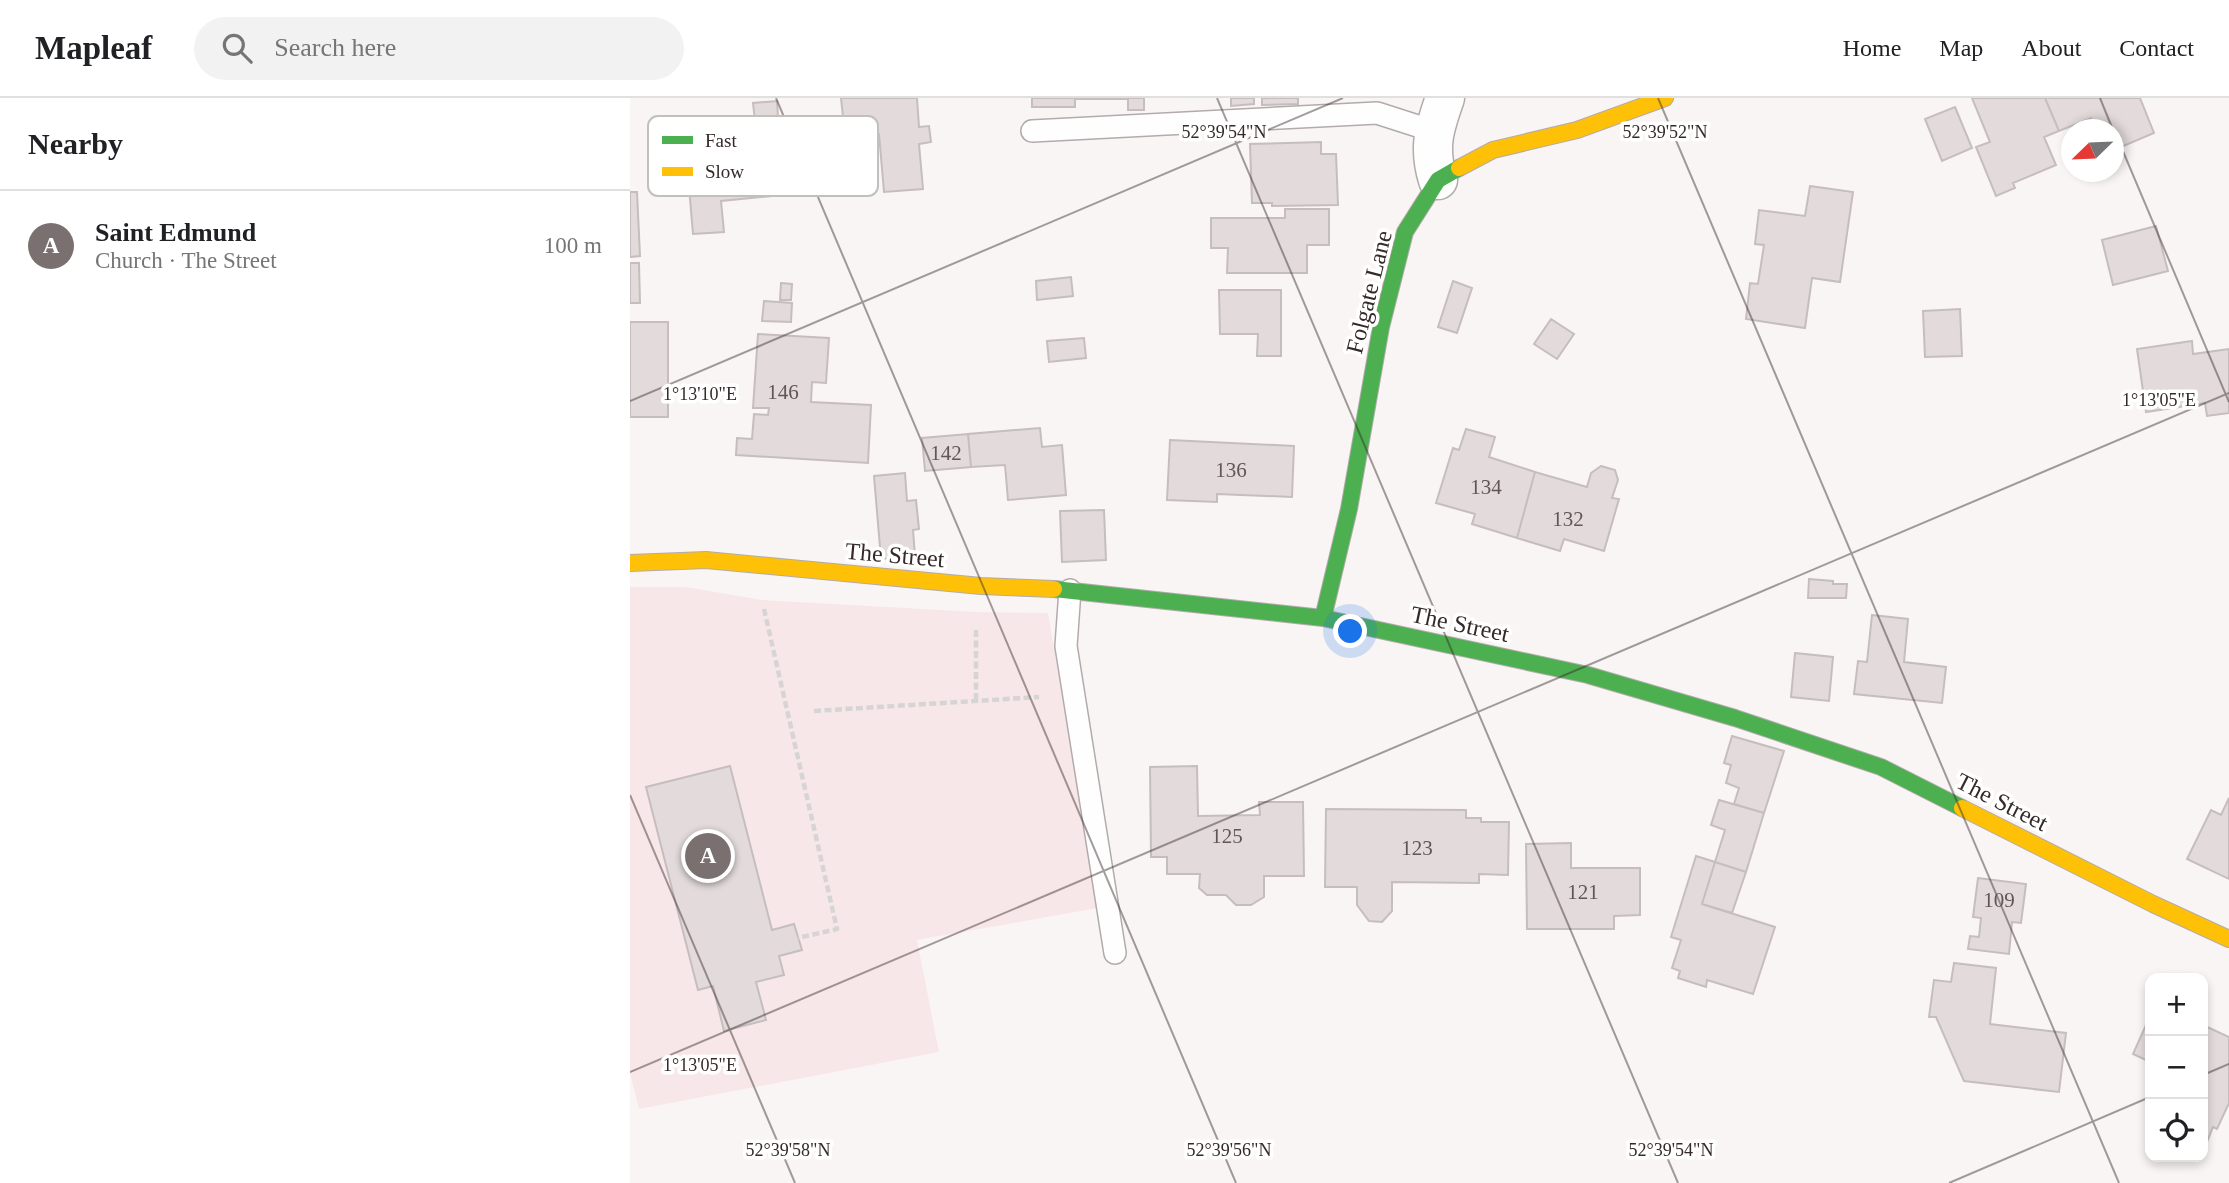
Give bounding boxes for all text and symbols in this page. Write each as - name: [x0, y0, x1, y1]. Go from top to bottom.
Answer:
- search box: [194, 17, 684, 80]
- icon: search: [218, 29, 256, 67]
- text: Mapleaf: [35, 30, 152, 66]
- text: Search here: [274, 33, 396, 62]
- text: Home: [1843, 35, 1901, 61]
- text: Map: [1939, 35, 1983, 61]
- text: About: [2021, 35, 2081, 61]
- text: Contact: [2119, 35, 2194, 61]
- legend: [648, 116, 878, 196]
- north arrow: [2061, 119, 2124, 182]
- text: 52°39'54"N: [1182, 122, 1266, 142]
- text: 52°39'52"N: [1623, 122, 1707, 142]
- text: Nearby: [28, 127, 123, 160]
- text: Fast: [705, 130, 737, 151]
- text: Slow: [705, 161, 744, 182]
- text: Saint Edmund: [95, 218, 256, 247]
- street label: Folgate Lane: [1341, 228, 1397, 356]
- text: A: [43, 233, 59, 258]
- text: 100 m: [544, 233, 602, 258]
- text: Church · The Street: [95, 248, 277, 273]
- house number: 146: [767, 380, 799, 404]
- text: 1°13'10"E: [663, 384, 737, 404]
- text: 1°13'05"E: [2122, 390, 2196, 410]
- house number: 142: [930, 441, 962, 465]
- house number: 136: [1215, 458, 1247, 482]
- house number: 134: [1470, 475, 1502, 499]
- house number: 132: [1552, 507, 1584, 531]
- street label: The Street: [844, 538, 946, 572]
- street label: The Street: [1409, 601, 1512, 647]
- your location: [1333, 614, 1367, 648]
- street label: The Street: [1952, 768, 2052, 836]
- house number: 125: [1211, 824, 1243, 848]
- pin: A: [685, 830, 731, 882]
- house number: 123: [1401, 836, 1433, 860]
- house number: 121: [1567, 880, 1599, 904]
- house number: 109: [1983, 888, 2015, 912]
- map controls: [2145, 973, 2208, 1162]
- button: +: [2145, 973, 2208, 1036]
- button: −: [2145, 1036, 2208, 1099]
- text: 1°13'05"E: [663, 1055, 737, 1075]
- button: locate: [2145, 1099, 2208, 1162]
- text: 52°39'58"N: [746, 1140, 830, 1160]
- text: 52°39'56"N: [1187, 1140, 1271, 1160]
- text: 52°39'54"N: [1629, 1140, 1713, 1160]

